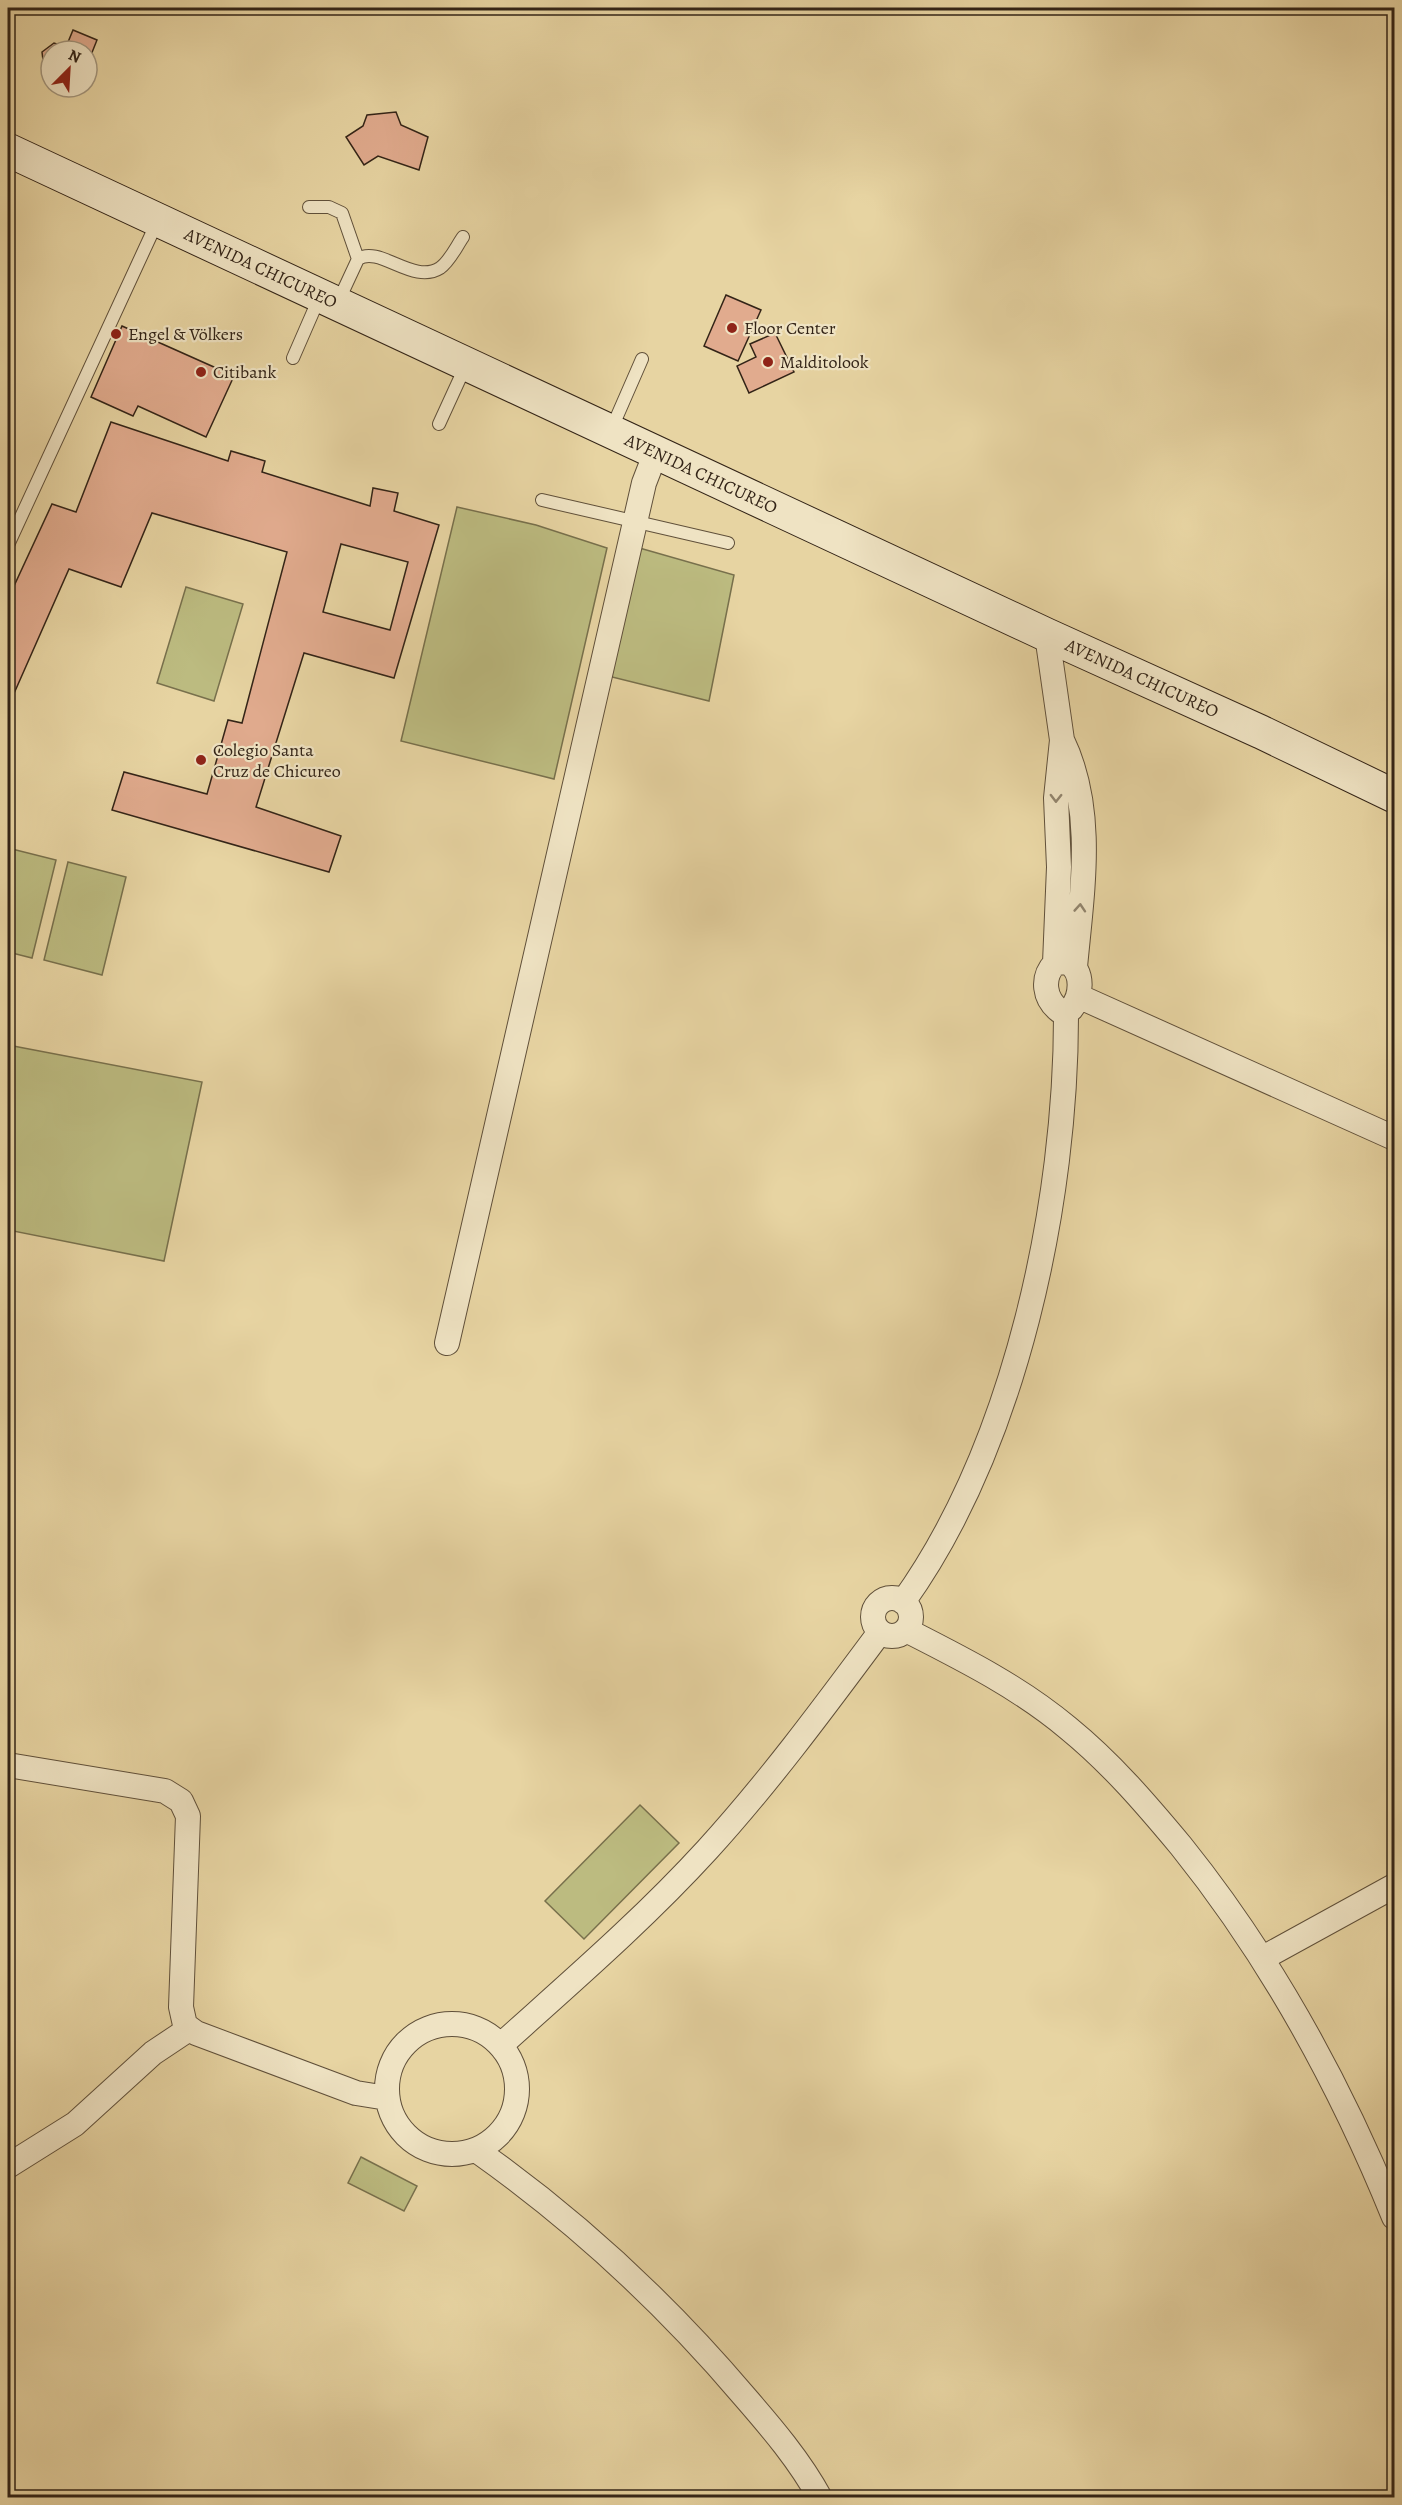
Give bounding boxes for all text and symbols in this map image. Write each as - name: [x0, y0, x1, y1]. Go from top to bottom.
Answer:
- north arrow: [39, 39, 99, 99]
- text: N: [65, 44, 85, 69]
- street label: AVENIDA CHICUREO: [180, 222, 341, 314]
- place label: Floor Center: [744, 316, 836, 340]
- marker: Floor Center: [725, 321, 739, 335]
- place label: Engel & Völkers: [128, 322, 243, 346]
- marker: Engel & Völkers: [109, 327, 123, 341]
- place label: Malditolook: [780, 350, 869, 374]
- marker: Malditolook: [761, 355, 775, 369]
- place label: Citibank: [213, 360, 276, 384]
- marker: Citibank: [194, 365, 208, 379]
- street label: AVENIDA CHICUREO: [620, 427, 782, 520]
- street label: AVENIDA CHICUREO: [1061, 632, 1223, 723]
- place label: Colegio Santa Cruz de Chicureo: [213, 738, 341, 783]
- marker: Colegio Santa Cruz de Chicureo: [194, 753, 208, 767]
- one-way arrow: [1050, 793, 1063, 802]
- one-way arrow: [1073, 904, 1086, 913]

